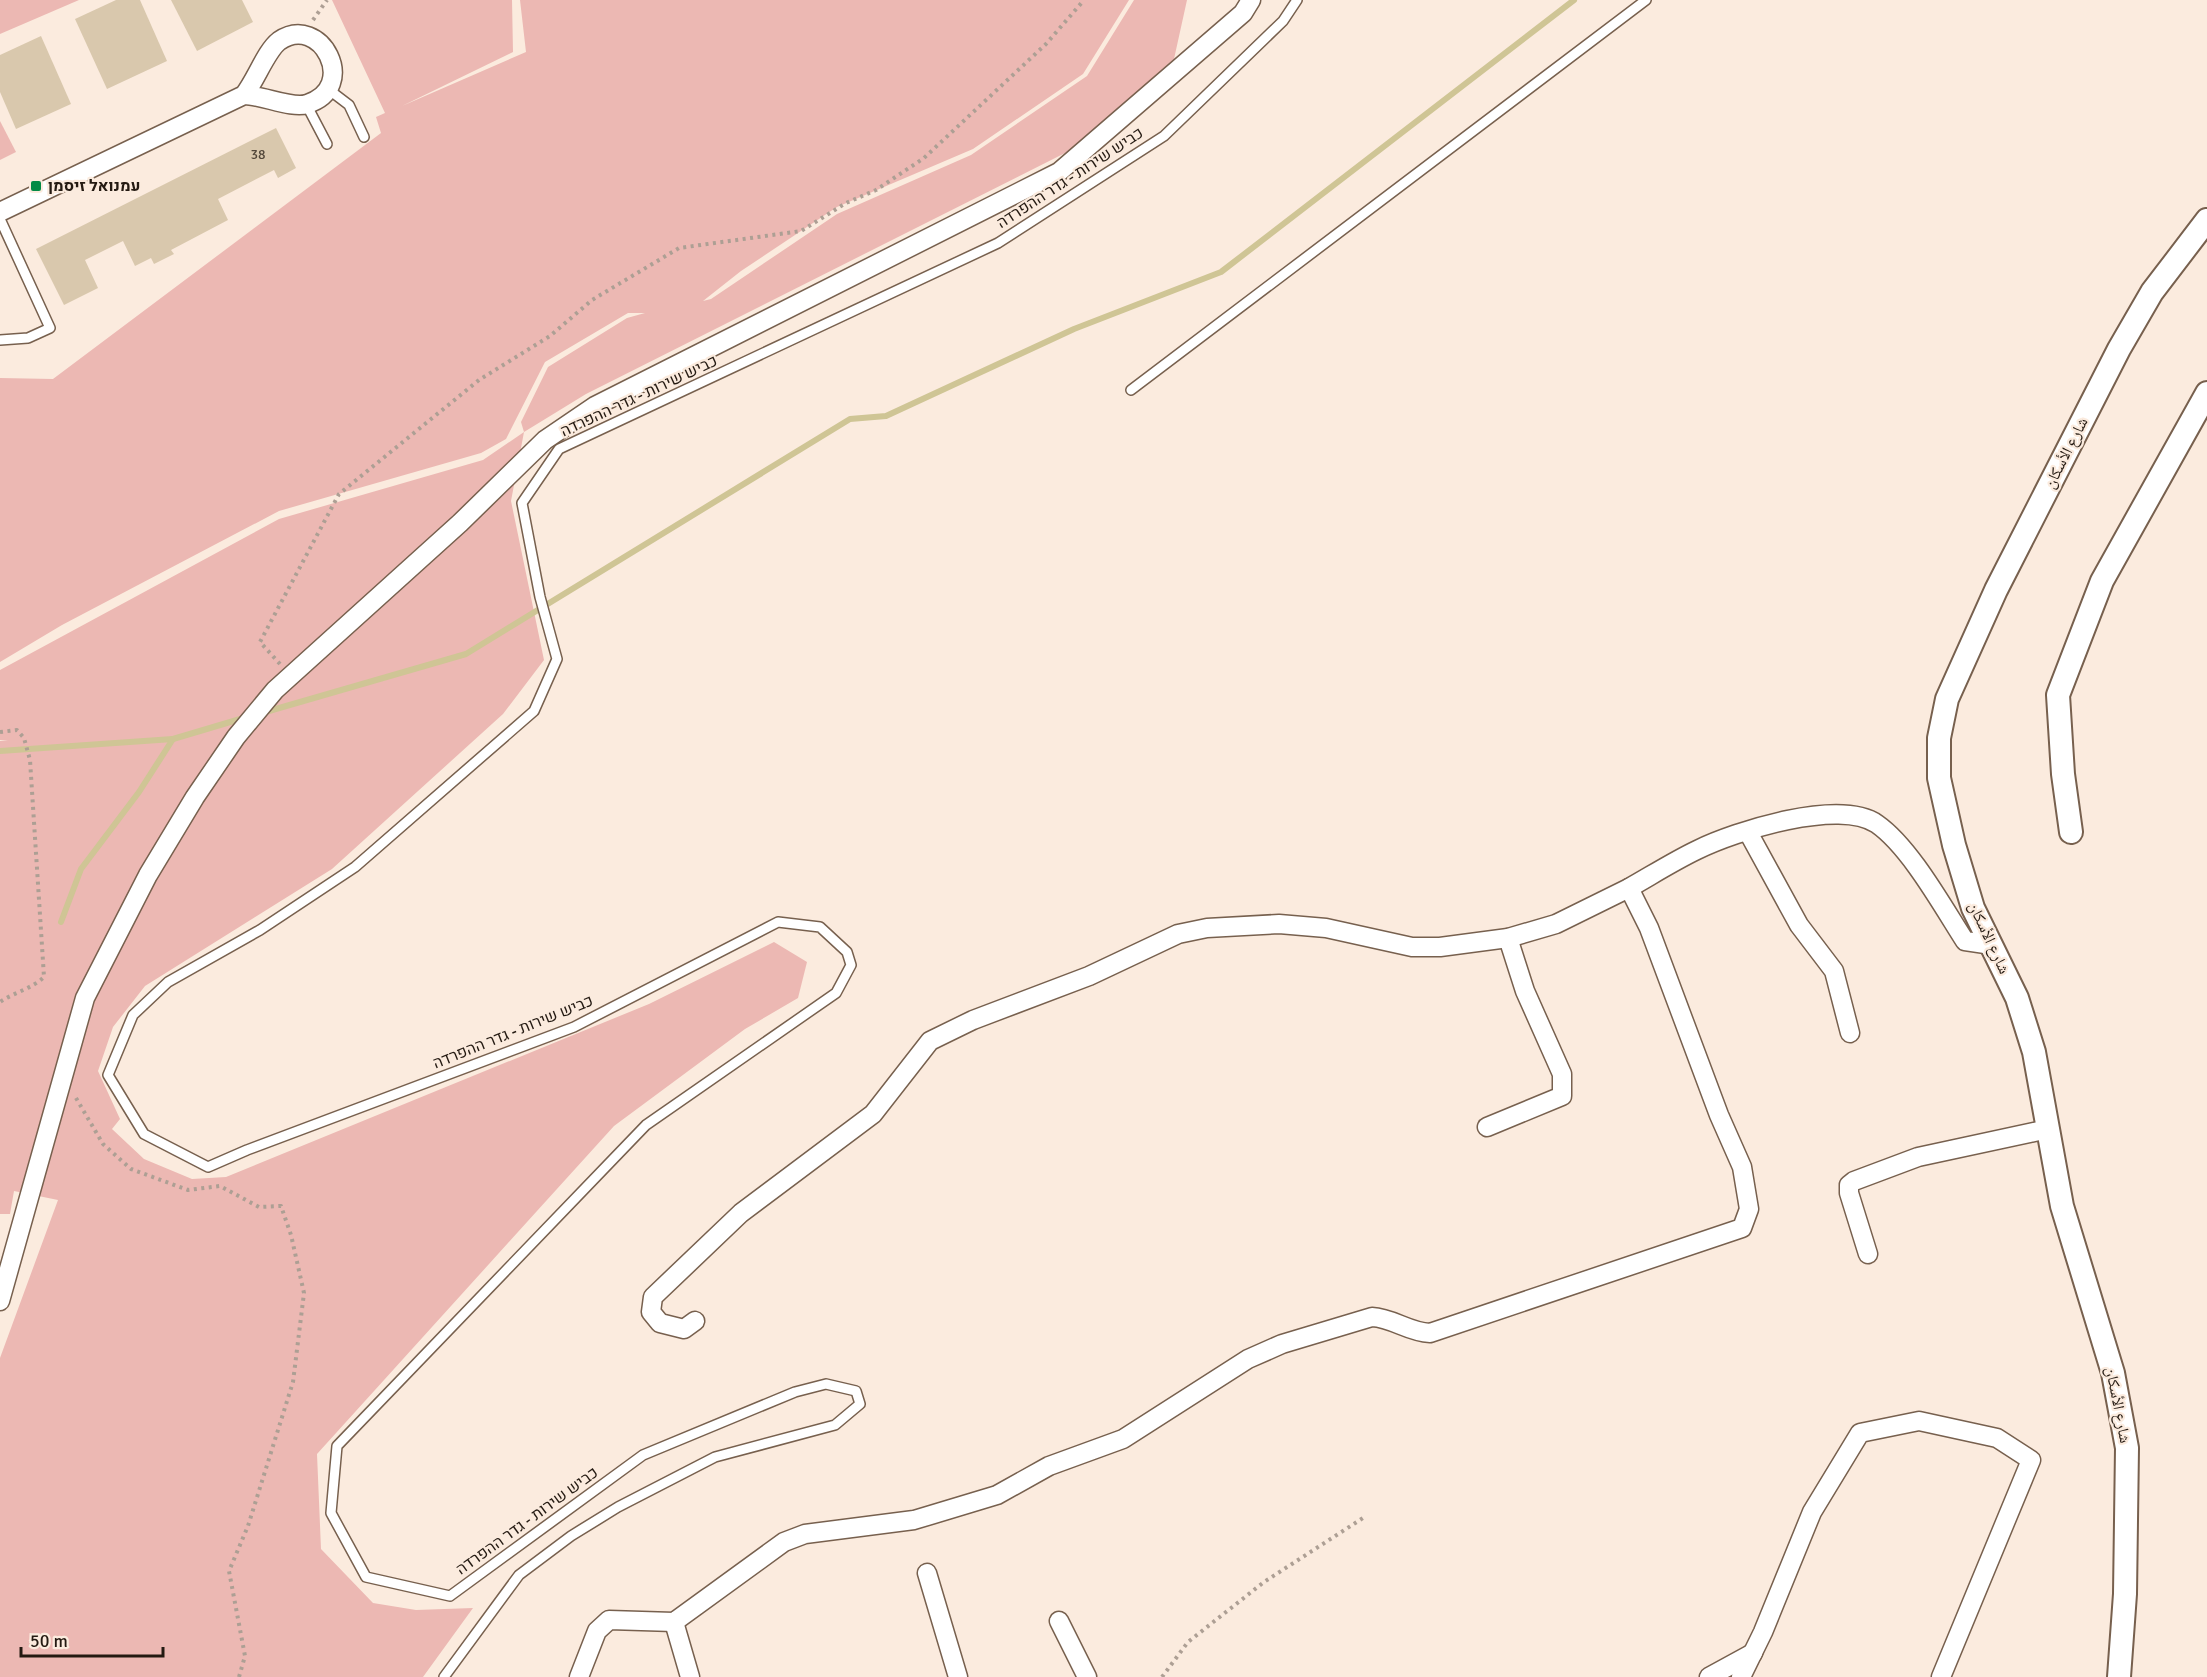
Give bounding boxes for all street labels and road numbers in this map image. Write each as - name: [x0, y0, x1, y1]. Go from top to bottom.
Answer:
- street label: כביש שירות - גדר ההפרדה: [993, 123, 1147, 233]
- street label: כביש שירות - גדר ההפרדה: [557, 351, 721, 441]
- street label: شارع الأسكان: [2040, 414, 2092, 492]
- street label: شارع الأسكان: [1964, 899, 2014, 977]
- street label: כביש שירות - גדר ההפרדה: [430, 991, 596, 1073]
- street label: شارع الأسكان: [2101, 1365, 2135, 1445]
- street label: כביש שירות - גדר ההפרדה: [452, 1463, 602, 1579]

